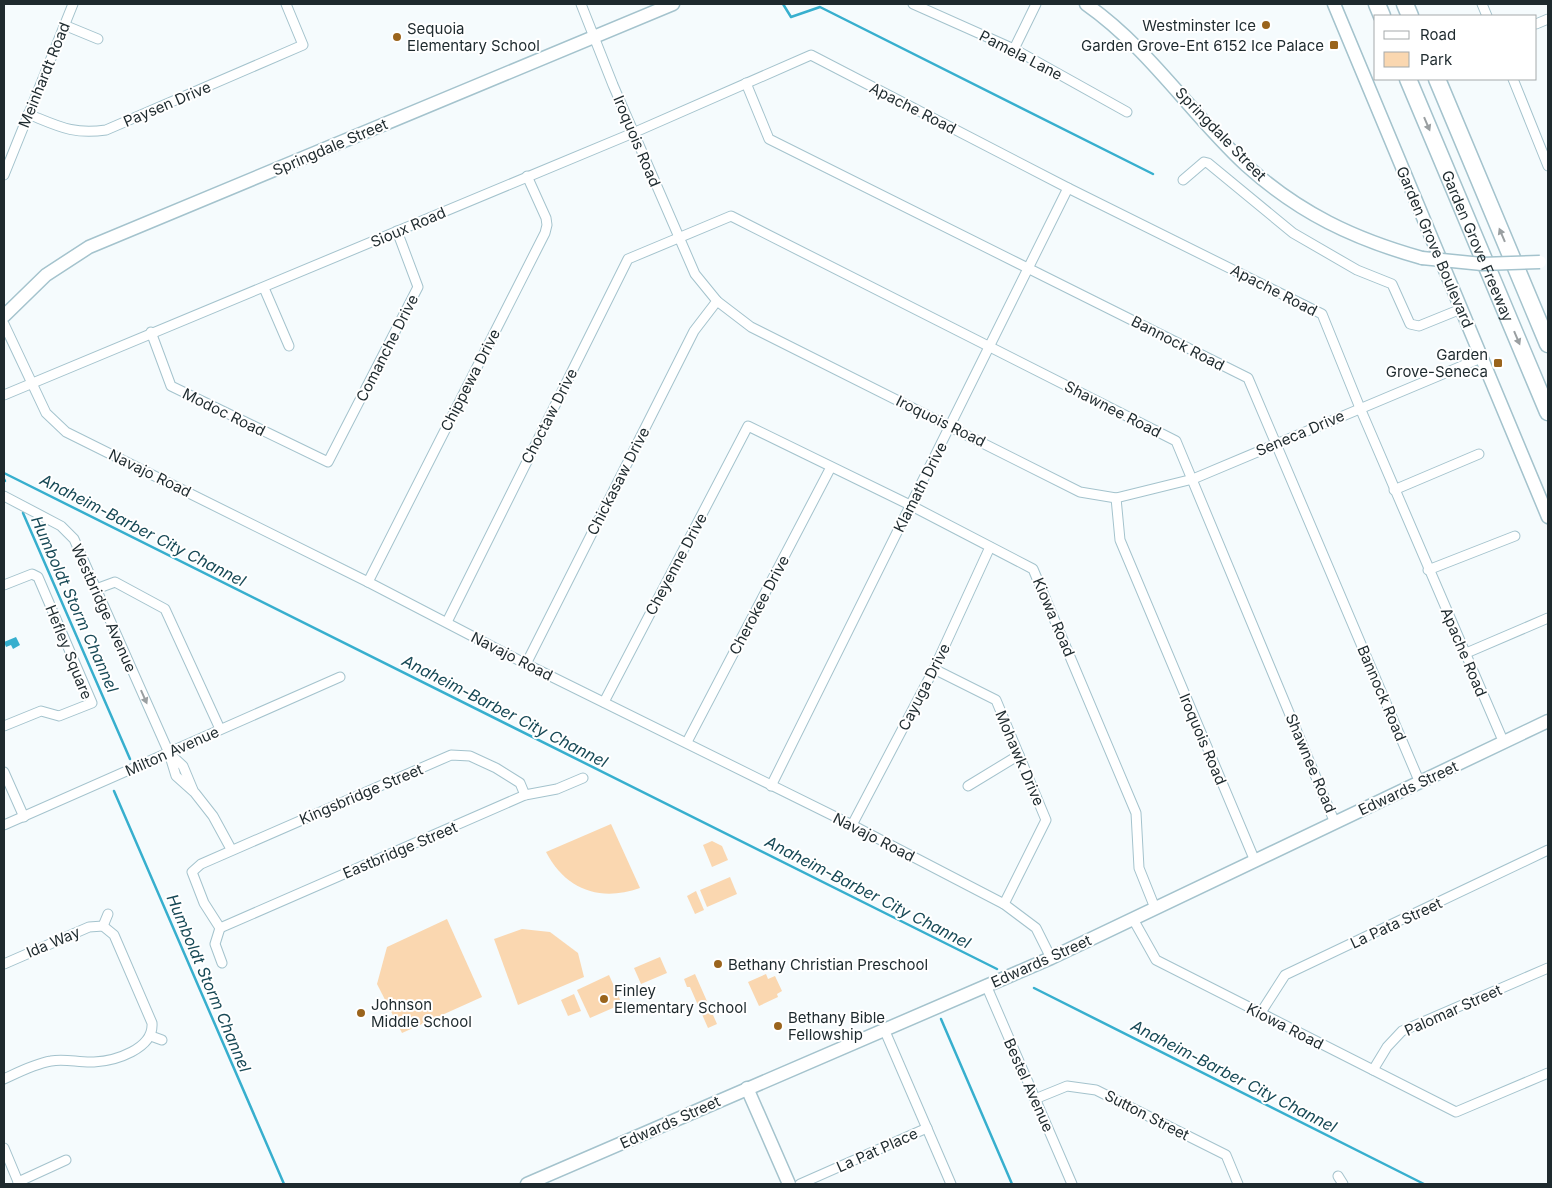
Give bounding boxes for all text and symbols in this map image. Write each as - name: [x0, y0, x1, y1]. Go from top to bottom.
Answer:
- legend: [1374, 15, 1537, 80]
- place label: Westminster Ice: [1142, 16, 1256, 35]
- street label: Meinhardt Road: [14, 19, 74, 131]
- place label: Sequoia Elementary School: [407, 19, 540, 55]
- marker: Westminster Ice: [1260, 19, 1272, 31]
- text: Road: [1420, 25, 1456, 44]
- street label: Pamela Lane: [976, 26, 1066, 84]
- marker: Sequoia Elementary School: [391, 31, 403, 43]
- place label: Garden Grove-Ent 6152 Ice Palace: [1081, 36, 1324, 55]
- marker: Garden Grove-Ent 6152 Ice Palace: [1328, 39, 1340, 51]
- text: Park: [1420, 50, 1453, 69]
- street label: Paysen Drive: [120, 77, 214, 131]
- street label: Apache Road: [867, 78, 959, 138]
- street label: Springdale Street: [1171, 83, 1271, 185]
- street label: Iroquois Road: [609, 92, 665, 190]
- street label: Springdale Street: [270, 114, 390, 180]
- one-way arrow: [1424, 117, 1432, 131]
- street label: Garden Grove Boulevard: [1392, 163, 1478, 331]
- street label: Garden Grove Freeway: [1438, 167, 1519, 325]
- street label: Sioux Road: [368, 203, 448, 251]
- one-way arrow: [1498, 228, 1506, 242]
- street label: Apache Road: [1228, 260, 1320, 320]
- street label: Comanche Drive: [352, 291, 422, 405]
- street label: Bannock Road: [1128, 311, 1228, 375]
- street label: Chippewa Drive: [436, 326, 504, 434]
- one-way arrow: [1514, 331, 1522, 345]
- place label: Garden Grove-Seneca: [1386, 345, 1488, 381]
- marker: Garden Grove-Seneca: [1492, 357, 1504, 369]
- street label: Choctaw Drive: [517, 365, 581, 467]
- street label: Shawnee Road: [1061, 376, 1165, 442]
- street label: Modoc Road: [180, 384, 268, 440]
- street label: Iroquois Road: [893, 391, 989, 451]
- street label: Seneca Drive: [1253, 406, 1347, 460]
- street label: Chickasaw Drive: [583, 424, 653, 538]
- street label: Klamath Drive: [889, 439, 951, 535]
- street label: Navajo Road: [106, 445, 194, 501]
- water label: Anaheim-Barber City Channel: [36, 469, 249, 591]
- street label: Cheyenne Drive: [641, 510, 711, 618]
- water label: Humboldt Storm Channel: [27, 513, 123, 695]
- street label: Westbridge Avenue: [67, 541, 141, 675]
- street label: Cherokee Drive: [725, 552, 793, 658]
- street label: Kiowa Road: [1029, 575, 1079, 659]
- street label: Hefley Square: [41, 602, 97, 702]
- street label: Apache Road: [1437, 605, 1491, 699]
- street label: Navajo Road: [468, 627, 556, 685]
- street label: Cayuga Drive: [894, 640, 954, 734]
- street label: Bannock Road: [1353, 642, 1411, 744]
- water label: Anaheim-Barber City Channel: [398, 650, 611, 772]
- one-way arrow: [141, 690, 149, 704]
- street label: Iroquois Road: [1175, 690, 1231, 788]
- street label: Mohawk Drive: [991, 707, 1049, 809]
- street label: Shawnee Road: [1282, 711, 1340, 815]
- street label: Milton Avenue: [122, 722, 222, 780]
- street label: Edwards Street: [1355, 757, 1461, 819]
- street label: Kingsbridge Street: [296, 759, 426, 829]
- street label: Navajo Road: [830, 808, 918, 866]
- street label: Eastbridge Street: [340, 817, 460, 883]
- water label: Anaheim-Barber City Channel: [761, 831, 974, 953]
- water label: Humboldt Storm Channel: [162, 891, 256, 1075]
- street label: La Pata Street: [1347, 893, 1445, 953]
- street label: Ida Way: [23, 922, 83, 962]
- street label: Edwards Street: [988, 930, 1094, 992]
- place label: Bethany Christian Preschool: [728, 955, 928, 974]
- marker: Bethany Christian Preschool: [712, 958, 724, 970]
- street label: Palomar Street: [1401, 980, 1505, 1040]
- place label: Finley Elementary School: [614, 981, 747, 1017]
- marker: Finley Elementary School: [598, 993, 610, 1005]
- place label: Johnson Middle School: [371, 995, 472, 1031]
- street label: Kiowa Road: [1243, 999, 1327, 1053]
- marker: Johnson Middle School: [355, 1007, 367, 1019]
- place label: Bethany Bible Fellowship: [788, 1008, 885, 1044]
- water label: Anaheim-Barber City Channel: [1127, 1015, 1340, 1137]
- marker: Bethany Bible Fellowship: [772, 1020, 784, 1032]
- street label: Bestel Avenue: [1000, 1035, 1058, 1135]
- street label: Sutton Street: [1102, 1086, 1192, 1144]
- street label: Edwards Street: [617, 1091, 723, 1153]
- street label: La Pat Place: [833, 1124, 921, 1176]

